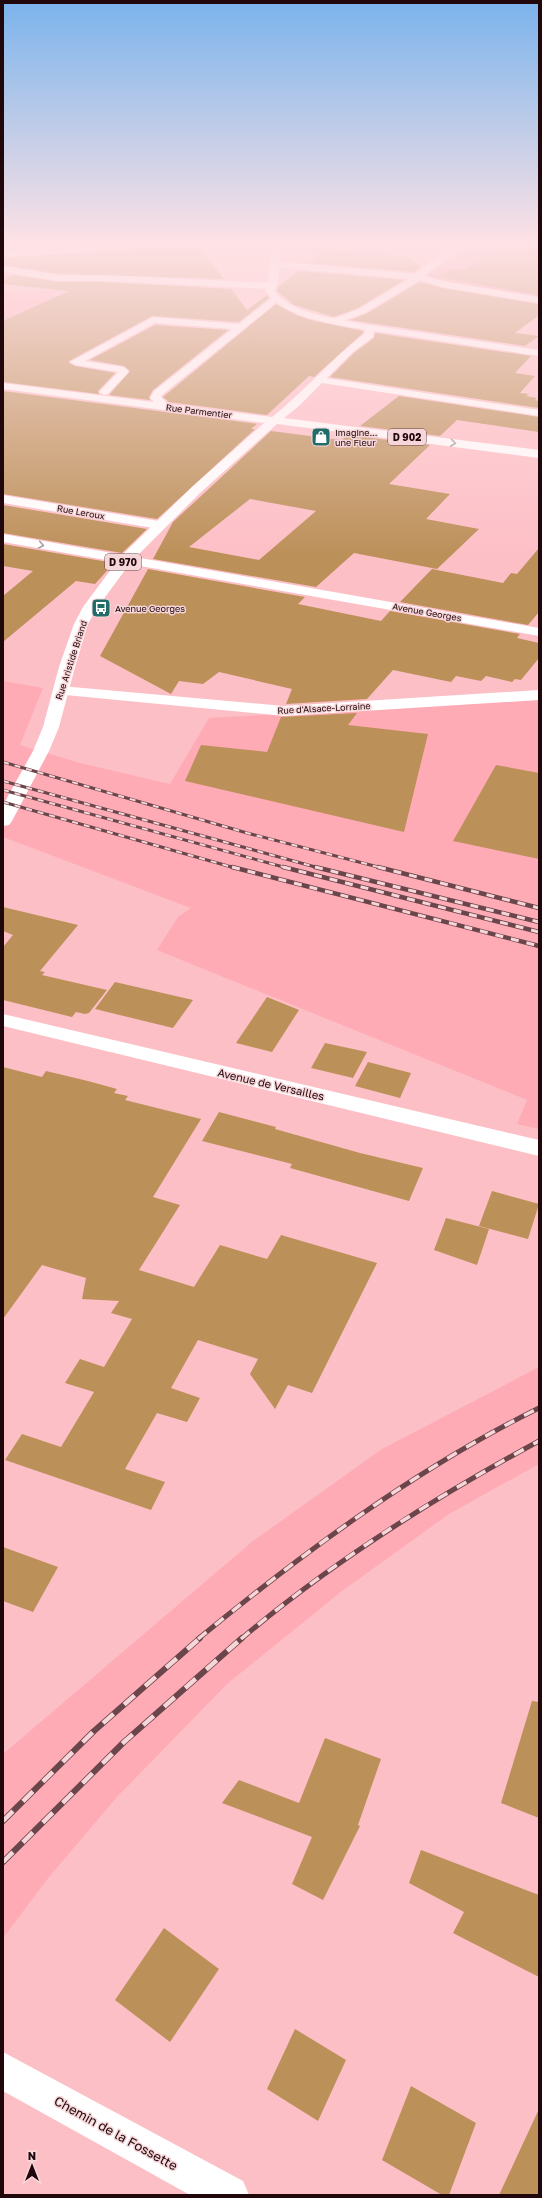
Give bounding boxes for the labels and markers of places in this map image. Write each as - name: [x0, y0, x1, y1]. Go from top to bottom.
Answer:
- shop icon: Imagine... une Fleur: [310, 426, 332, 448]
- place label: Imagine... une Fleur: [335, 427, 378, 448]
- bus stop icon: Avenue Georges: [90, 597, 112, 619]
- place label: Avenue Georges: [115, 603, 185, 614]

